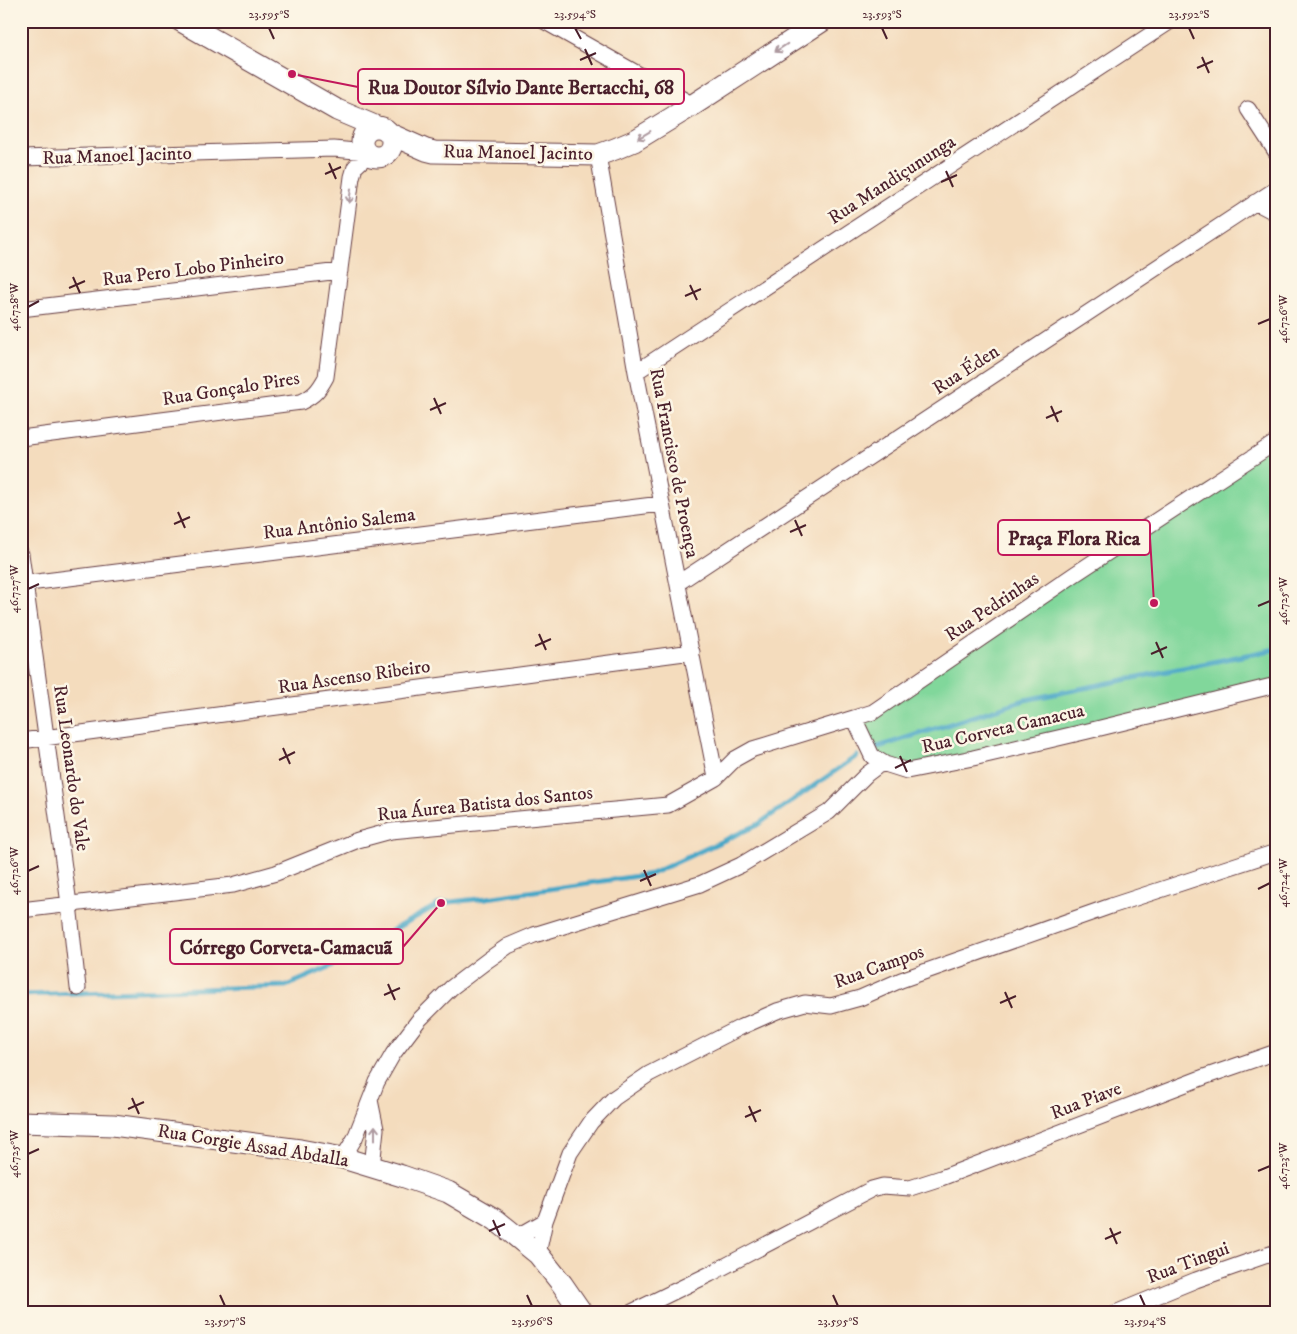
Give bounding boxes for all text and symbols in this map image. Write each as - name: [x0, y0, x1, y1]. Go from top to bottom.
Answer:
- text: 23.595°S: [248, 7, 290, 22]
- text: 23.594°S: [554, 7, 596, 22]
- text: 23.593°S: [862, 7, 902, 22]
- text: 23.592°S: [1168, 7, 1210, 22]
- one-way arrow: [774, 43, 788, 53]
- callout: Rua Doutor Sílvio Dante Bertacchi, 68: [358, 69, 684, 104]
- text: Rua Doutor Sílvio Dante Bertacchi, 68: [368, 76, 674, 101]
- one-way arrow: [637, 130, 651, 140]
- street label: Rua Mandiçununga: [824, 130, 960, 230]
- street label: Rua Manoel Jacinto: [443, 140, 593, 166]
- street label: Rua Manoel Jacinto: [42, 142, 192, 170]
- one-way arrow: [345, 188, 355, 204]
- street label: Rua Pero Lobo Pinheiro: [101, 246, 285, 292]
- text: 46.728°W: [7, 282, 22, 331]
- text: 46.726°W: [1276, 294, 1291, 343]
- street label: Rua Éden: [928, 339, 1004, 400]
- street label: Rua Francisco de Proença: [644, 366, 704, 560]
- street label: Rua Gonçalo Pires: [161, 367, 301, 411]
- street label: Rua Antônio Salema: [262, 503, 416, 545]
- callout: Praça Flora Rica: [998, 520, 1150, 555]
- text: Praça Flora Rica: [1008, 527, 1141, 552]
- text: 46.727°W: [7, 564, 22, 613]
- street label: Rua Pedrinhas: [941, 567, 1043, 647]
- text: 46.725°W: [1276, 576, 1291, 625]
- street label: Rua Ascenso Ribeiro: [276, 655, 432, 699]
- street label: Rua Leonardo do Vale: [48, 683, 94, 853]
- street label: Rua Corveta Camacua: [920, 699, 1086, 759]
- street label: Rua Áurea Batista dos Santos: [376, 779, 594, 827]
- text: 46.726°W: [7, 846, 22, 895]
- text: 46.724°W: [1276, 857, 1291, 908]
- callout: Córrego Corveta-Camacuã: [170, 929, 403, 964]
- text: Córrego Corveta-Camacuã: [180, 936, 393, 961]
- street label: Rua Campos: [831, 940, 927, 994]
- street label: Rua Piave: [1047, 1077, 1125, 1125]
- street label: Rua Corgie Assad Abdalla: [156, 1120, 350, 1172]
- one-way arrow: [370, 1125, 380, 1141]
- text: 46.725°W: [7, 1129, 22, 1178]
- text: 46.723°W: [1276, 1142, 1291, 1189]
- street label: Rua Tingui: [1144, 1237, 1233, 1289]
- text: 23.597°S: [204, 1314, 246, 1329]
- text: 23.596°S: [511, 1314, 553, 1329]
- text: 23.595°S: [817, 1314, 859, 1329]
- text: 23.594°S: [1124, 1314, 1166, 1329]

